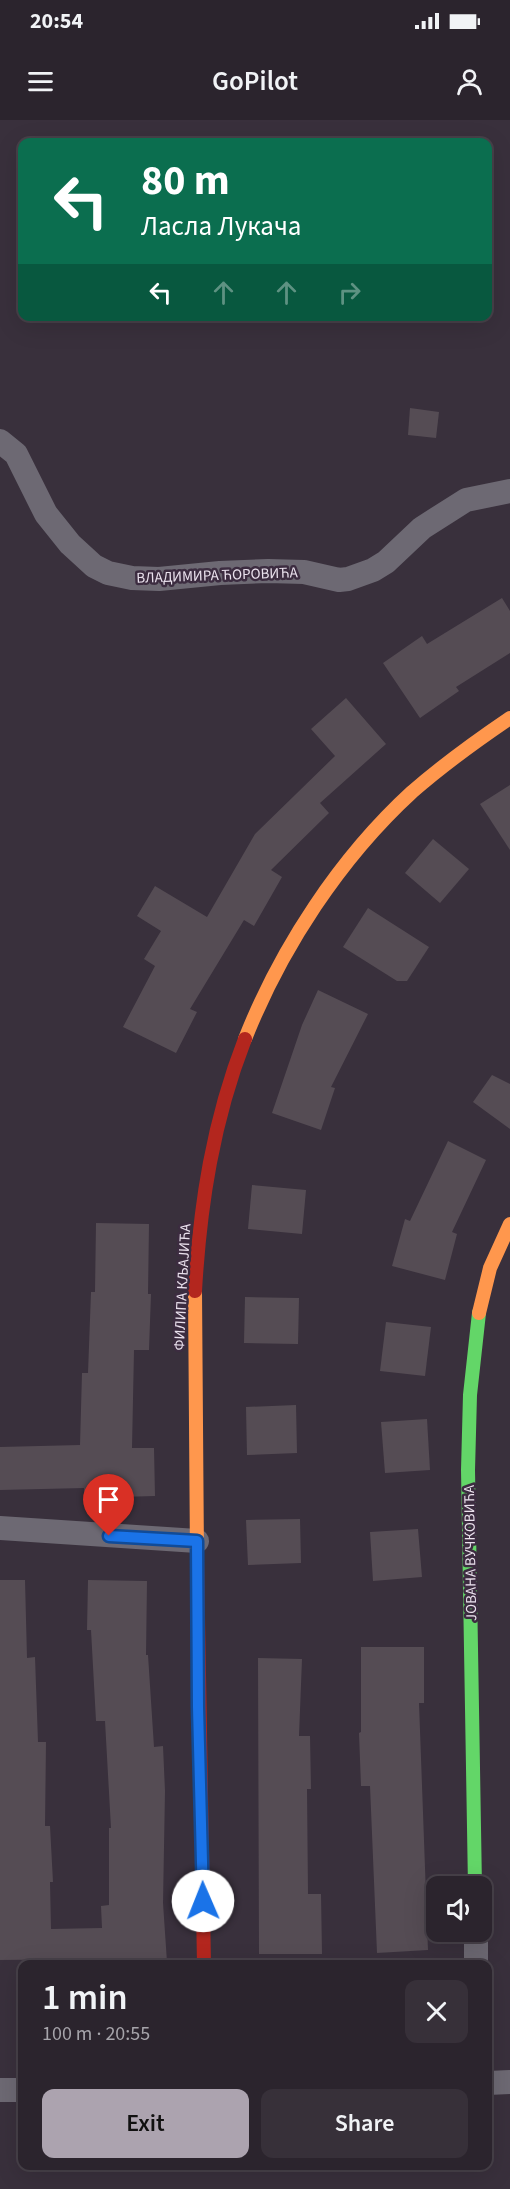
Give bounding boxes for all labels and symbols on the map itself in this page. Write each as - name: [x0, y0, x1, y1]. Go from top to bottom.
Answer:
- street label: ВЛАДИМИРА ЋОРОВИЋА: [136, 562, 299, 589]
- street label: ФИЛИПА КЉАЈИЋА: [169, 1222, 196, 1351]
- pin: [83, 1474, 134, 1536]
- street label: ЈОВАНА ВУЧКОВИЋА: [459, 1484, 482, 1621]
- position arrow: [171, 1869, 235, 1933]

